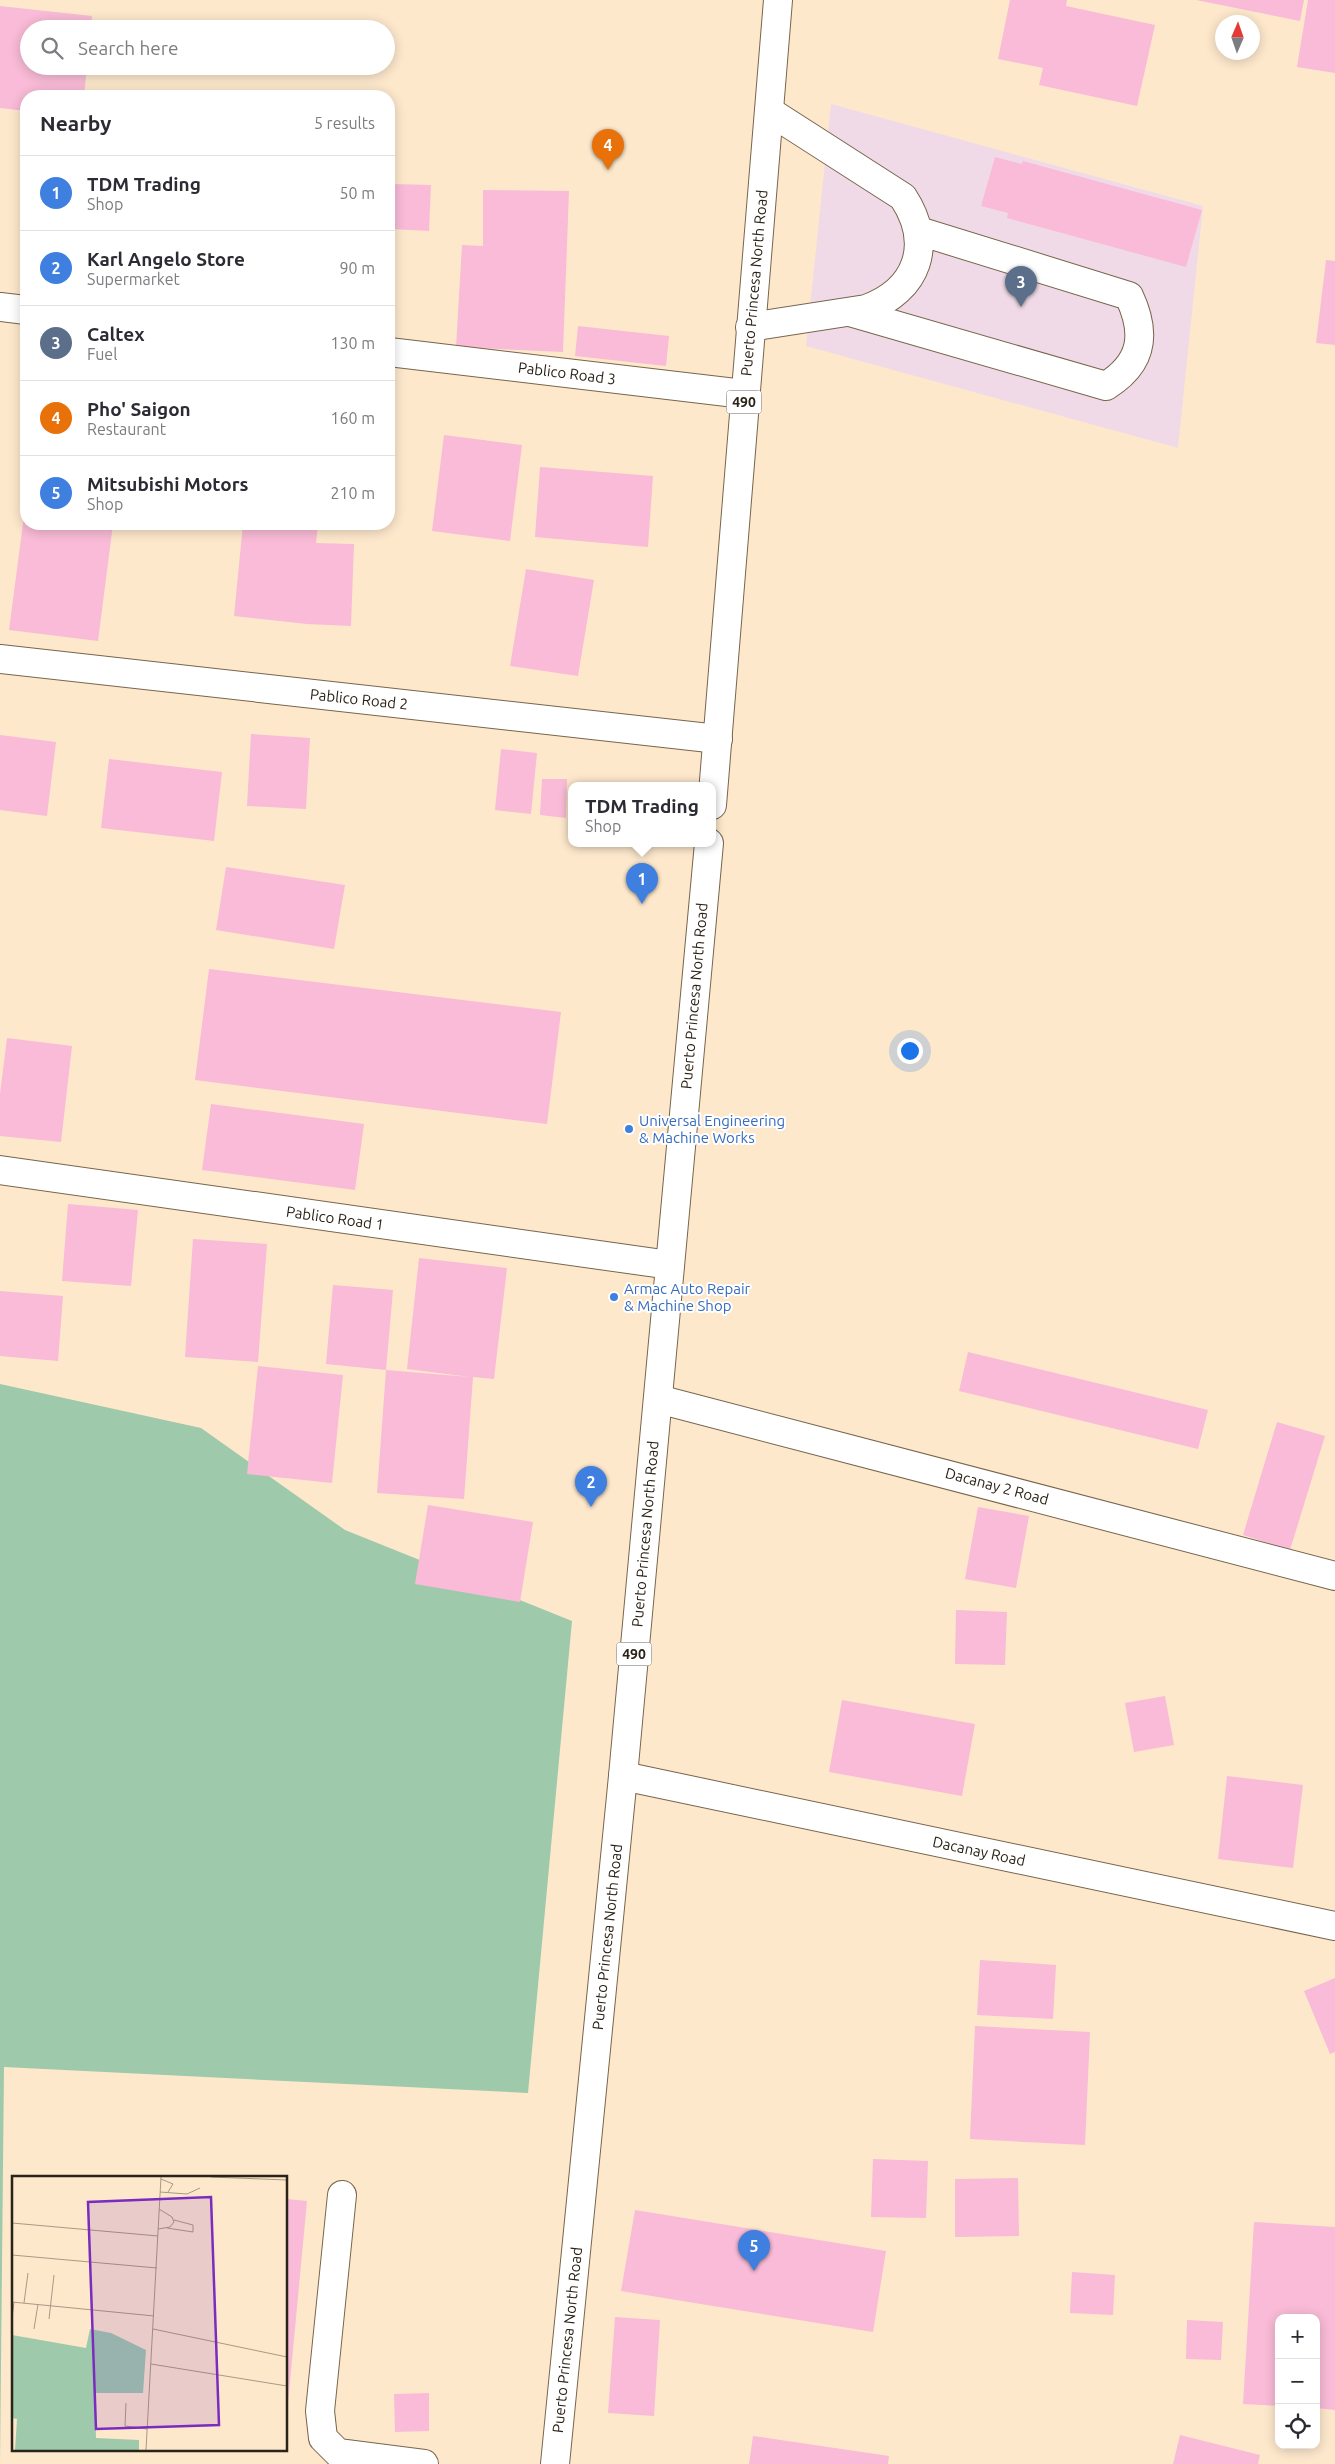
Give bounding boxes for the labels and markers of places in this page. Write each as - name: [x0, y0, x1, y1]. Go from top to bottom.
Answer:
- pin: 4: [592, 129, 624, 170]
- pin: 3: [1005, 266, 1037, 307]
- pin: 1: [626, 863, 658, 904]
- place label: Universal Engineering & Machine Works: [639, 1112, 785, 1146]
- marker: Universal Engineering & Machine Works: [623, 1123, 635, 1135]
- place label: Armac Auto Repair & Machine Shop: [624, 1280, 751, 1314]
- marker: Armac Auto Repair & Machine Shop: [608, 1291, 620, 1303]
- pin: 2: [575, 1466, 607, 1507]
- pin: 5: [738, 2230, 770, 2271]

